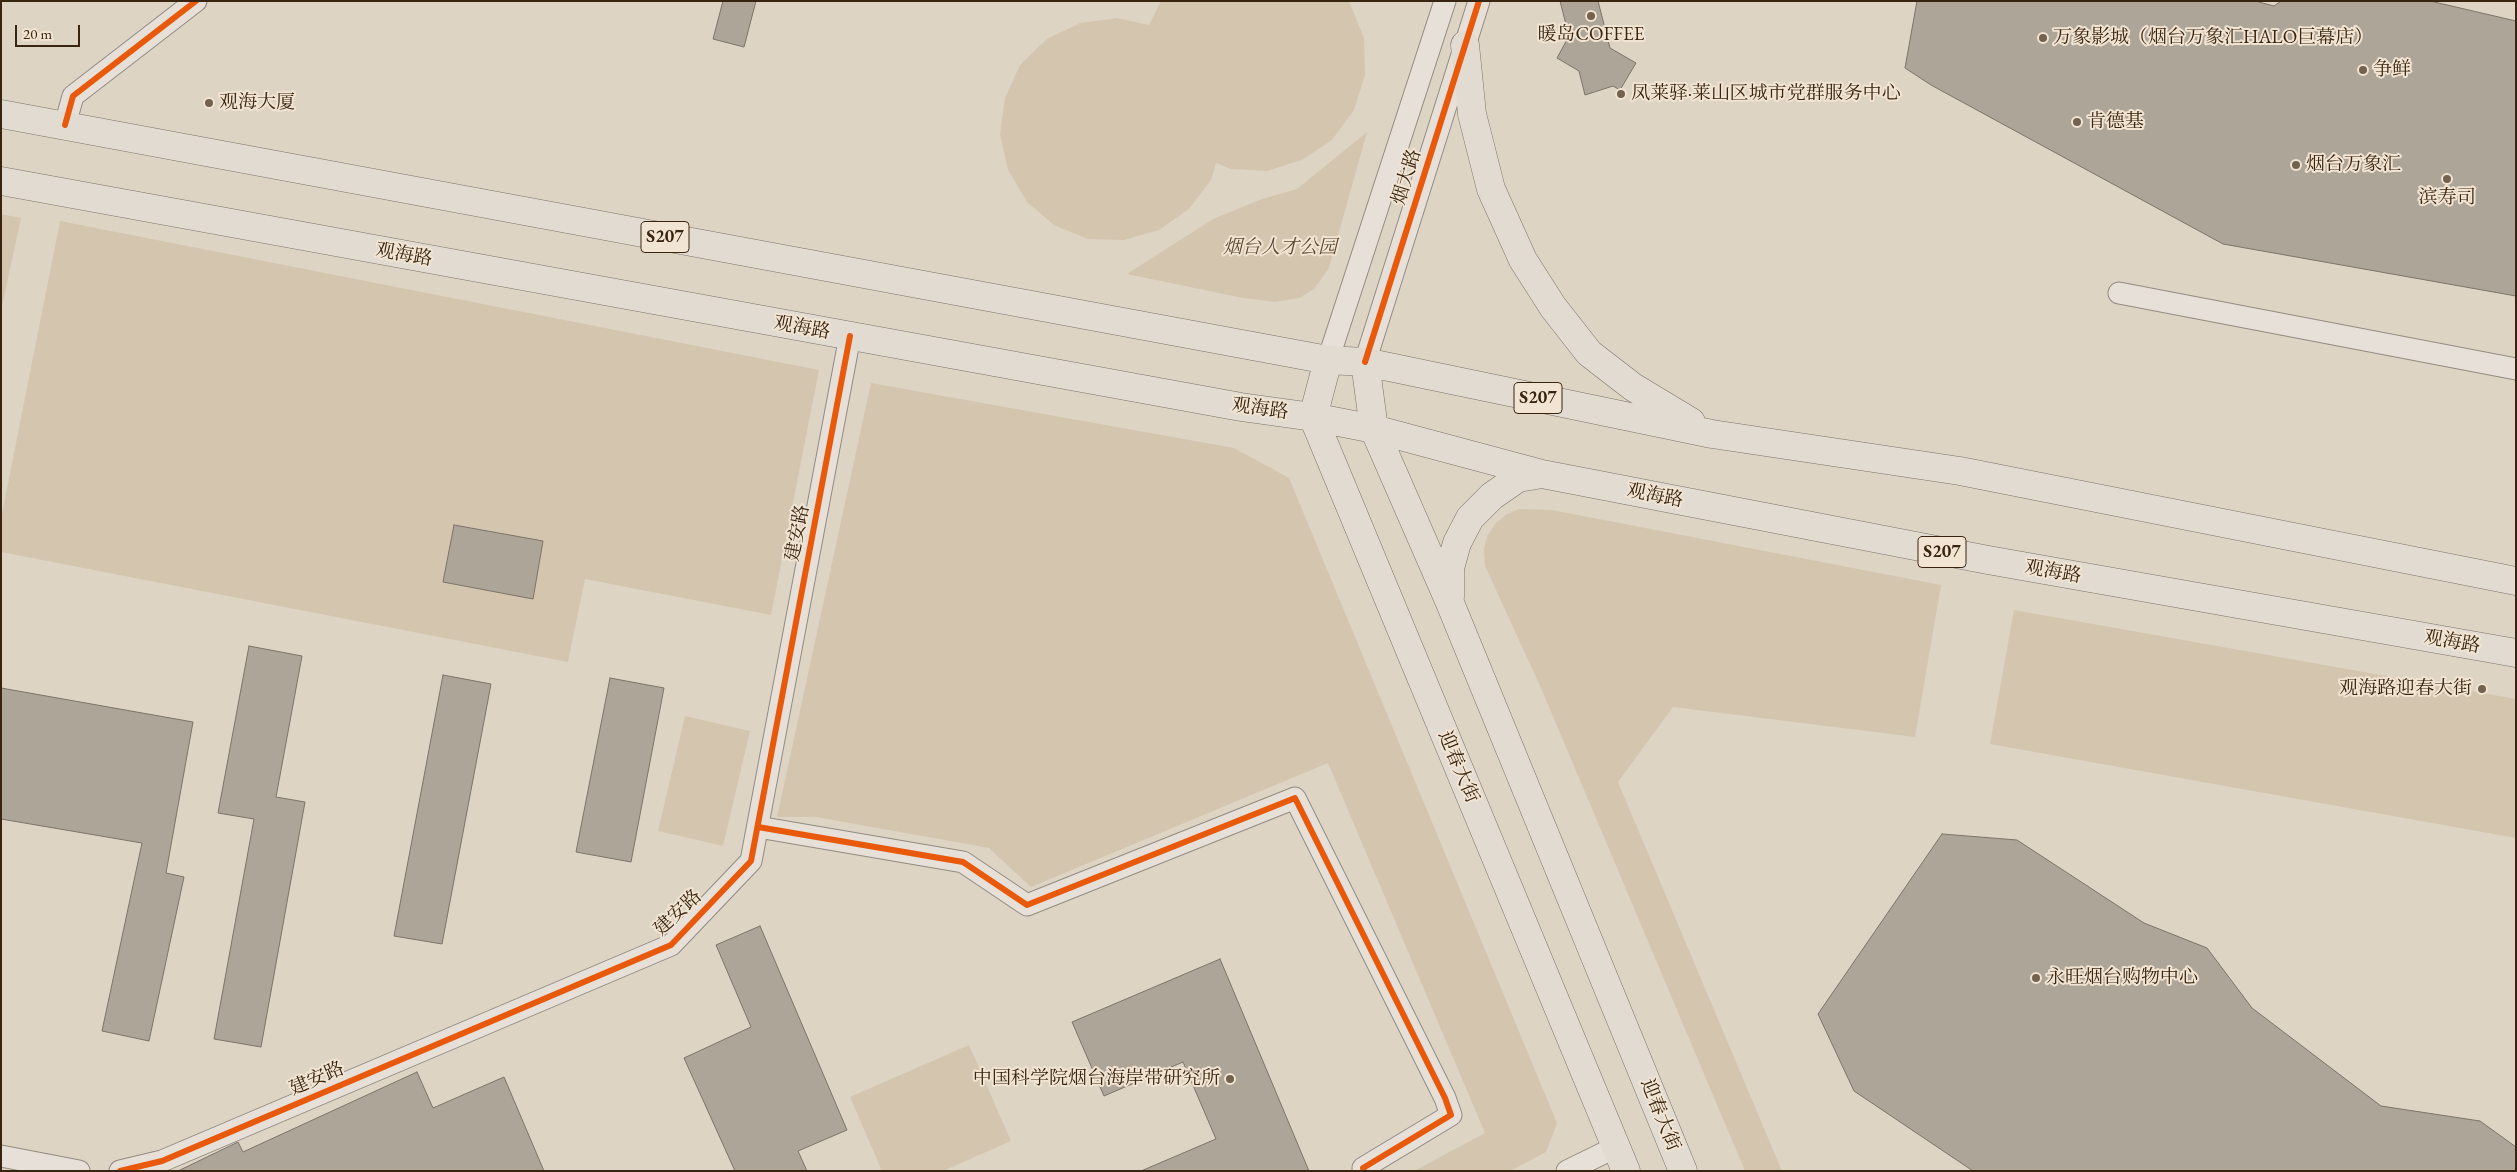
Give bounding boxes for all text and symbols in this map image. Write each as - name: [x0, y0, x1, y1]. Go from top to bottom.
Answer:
- marker: 暖岛COFFEE: [1585, 10, 1597, 22]
- scale bar: [18, 15, 82, 47]
- text: 20 m: [23, 24, 52, 43]
- place label: 暖岛COFFEE: [1538, 24, 1644, 46]
- place label: 万象影城（烟台万象汇HALO巨幕店）: [2053, 27, 2373, 49]
- marker: 万象影城（烟台万象汇HALO巨幕店）: [2037, 32, 2049, 44]
- place label: 争鲜: [2373, 59, 2411, 81]
- marker: 争鲜: [2357, 64, 2369, 76]
- place label: 凤莱驿·莱山区城市党群服务中心: [1631, 83, 1901, 105]
- marker: 凤莱驿·莱山区城市党群服务中心: [1615, 88, 1627, 100]
- place label: 观海大厦: [219, 92, 295, 114]
- marker: 观海大厦: [203, 97, 215, 109]
- place label: 肯德基: [2087, 111, 2144, 133]
- marker: 肯德基: [2071, 116, 2083, 128]
- street label: 烟大路: [1388, 146, 1426, 208]
- place label: 烟台万象汇: [2306, 154, 2401, 176]
- marker: 烟台万象汇: [2290, 159, 2302, 171]
- marker: 滨寿司: [2441, 173, 2453, 185]
- place label: 滨寿司: [2419, 187, 2475, 209]
- road number: S207: [641, 222, 689, 252]
- park label: 烟台人才公园: [1223, 237, 1337, 259]
- street label: 观海路: [374, 239, 434, 271]
- street label: 观海路: [772, 312, 832, 344]
- road number: S207: [1514, 382, 1562, 413]
- street label: 观海路: [1230, 394, 1290, 424]
- street label: 观海路: [1625, 479, 1685, 513]
- street label: 建安路: [781, 503, 815, 563]
- road number: S207: [1918, 536, 1966, 568]
- street label: 观海路: [2023, 556, 2083, 588]
- street label: 观海路: [2422, 626, 2482, 658]
- place label: 观海路迎春大街: [2339, 678, 2472, 700]
- marker: 观海路迎春大街: [2476, 683, 2488, 695]
- street label: 迎春大街: [1433, 728, 1483, 806]
- street label: 建安路: [649, 885, 707, 941]
- place label: 永旺烟台购物中心: [2046, 967, 2198, 989]
- marker: 永旺烟台购物中心: [2030, 972, 2042, 984]
- street label: 建安路: [286, 1057, 348, 1101]
- place label: 中国科学院烟台海岸带研究所: [973, 1068, 1220, 1090]
- marker: 中国科学院烟台海岸带研究所: [1224, 1073, 1236, 1085]
- street label: 迎春大街: [1635, 1075, 1685, 1155]

